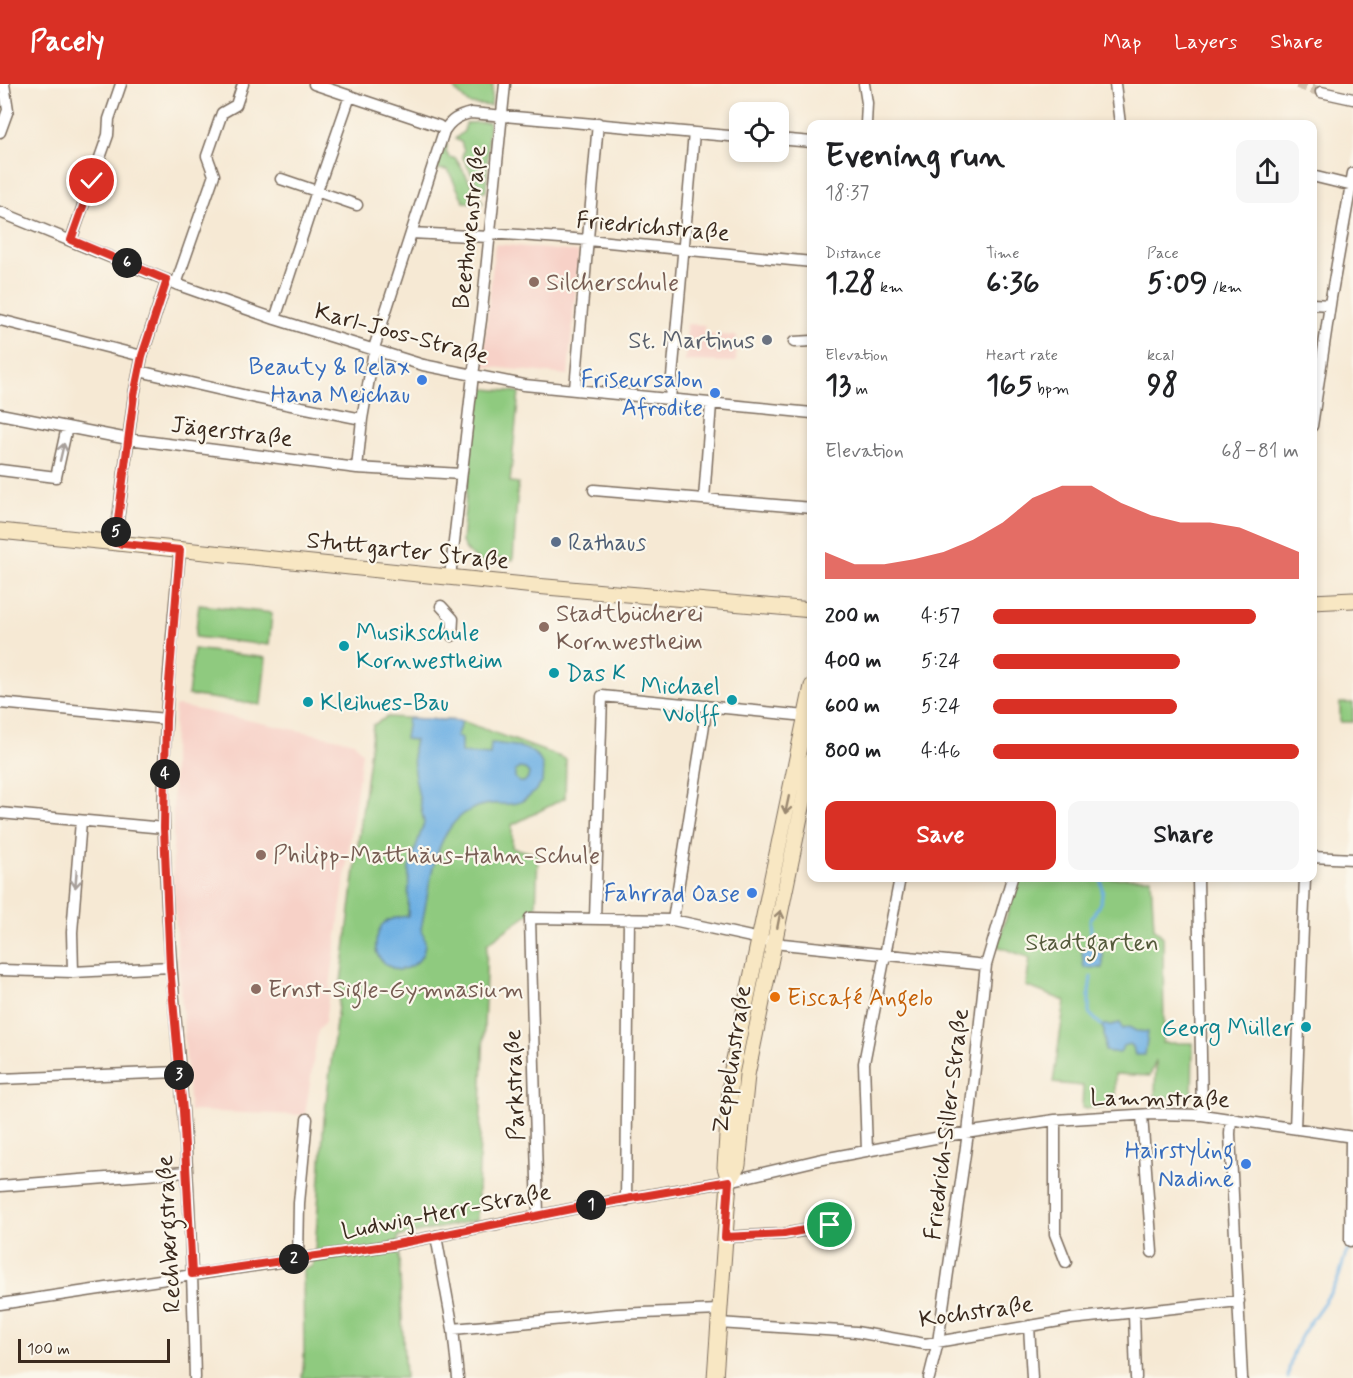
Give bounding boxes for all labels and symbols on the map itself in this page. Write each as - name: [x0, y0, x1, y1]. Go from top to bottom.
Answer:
- street label: Beethovenstraße: [446, 143, 495, 311]
- pin: [66, 155, 117, 206]
- street label: Friedrichstraße: [575, 205, 731, 250]
- pin: 6: [112, 248, 142, 278]
- place label: Silcherschule: [546, 268, 679, 299]
- marker: Silcherschule: [527, 275, 541, 289]
- street label: Karl-Joos-Straße: [311, 296, 492, 373]
- place label: St. Martinus: [628, 326, 755, 357]
- marker: St. Martinus: [760, 333, 774, 347]
- place label: Beauty & Relax Hana Meichau: [249, 352, 410, 411]
- place label: Friseursalon Afrodite: [581, 365, 703, 424]
- marker: Beauty & Relax Hana Meichau: [415, 373, 429, 387]
- marker: Friseursalon Afrodite: [708, 386, 722, 400]
- street label: Jägerstraße: [169, 410, 295, 455]
- one-way arrow: [56, 443, 68, 462]
- pin: 5: [101, 517, 131, 547]
- street label: Stuttgarter Straße: [305, 525, 511, 578]
- place label: Rathaus: [568, 528, 647, 559]
- marker: Rathaus: [549, 535, 563, 549]
- place label: Stadtbücherei Kornwestheim: [556, 599, 703, 658]
- place label: Musikschule Kornwestheim: [356, 618, 503, 677]
- marker: Stadtbücherei Kornwestheim: [537, 620, 551, 634]
- marker: Musikschule Kornwestheim: [337, 639, 351, 653]
- place label: Das K: [566, 659, 626, 690]
- marker: Das K: [547, 666, 561, 680]
- place label: Michael Wolff: [641, 672, 720, 731]
- place label: Kleihues-Bau: [320, 688, 449, 719]
- marker: Michael Wolff: [725, 693, 739, 707]
- marker: Kleihues-Bau: [301, 695, 315, 709]
- pin: 4: [150, 759, 180, 789]
- one-way arrow: [781, 794, 792, 814]
- place label: Philipp-Matthäus-Hahn-Schule: [273, 841, 600, 872]
- marker: Philipp-Matthäus-Hahn-Schule: [254, 848, 268, 862]
- one-way arrow: [70, 869, 81, 889]
- place label: Fahrrad Oase: [604, 879, 740, 910]
- marker: Fahrrad Oase: [745, 886, 759, 900]
- one-way arrow: [774, 910, 785, 929]
- park label: Stadtgarten: [1025, 928, 1159, 962]
- place label: Ernst-Sigle-Gymnasium: [268, 975, 524, 1009]
- marker: Ernst-Sigle-Gymnasium: [249, 982, 263, 996]
- street label: Zeppelinstraße: [705, 983, 760, 1136]
- place label: Eiscafé Angelo: [787, 983, 933, 1017]
- marker: Eiscafé Angelo: [768, 990, 782, 1004]
- street label: Friedrich-Siller-Straße: [918, 1006, 977, 1242]
- place label: Georg Müller: [1162, 1013, 1295, 1046]
- marker: Georg Müller: [1299, 1020, 1313, 1034]
- street label: Parkstraße: [498, 1028, 533, 1141]
- pin: 3: [164, 1060, 194, 1090]
- street label: Lammstraße: [1090, 1083, 1230, 1116]
- place label: Hairstyling Nadine: [1125, 1136, 1234, 1195]
- street label: Rechbergstraße: [150, 1154, 192, 1314]
- marker: Hairstyling Nadine: [1239, 1157, 1253, 1171]
- street label: Ludwig-Herr-Straße: [339, 1177, 554, 1248]
- pin: 1: [576, 1190, 606, 1220]
- pin: [804, 1199, 855, 1250]
- pin: 2: [279, 1244, 309, 1274]
- street label: Kochstraße: [917, 1289, 1035, 1336]
- scale bar: [18, 1336, 170, 1364]

